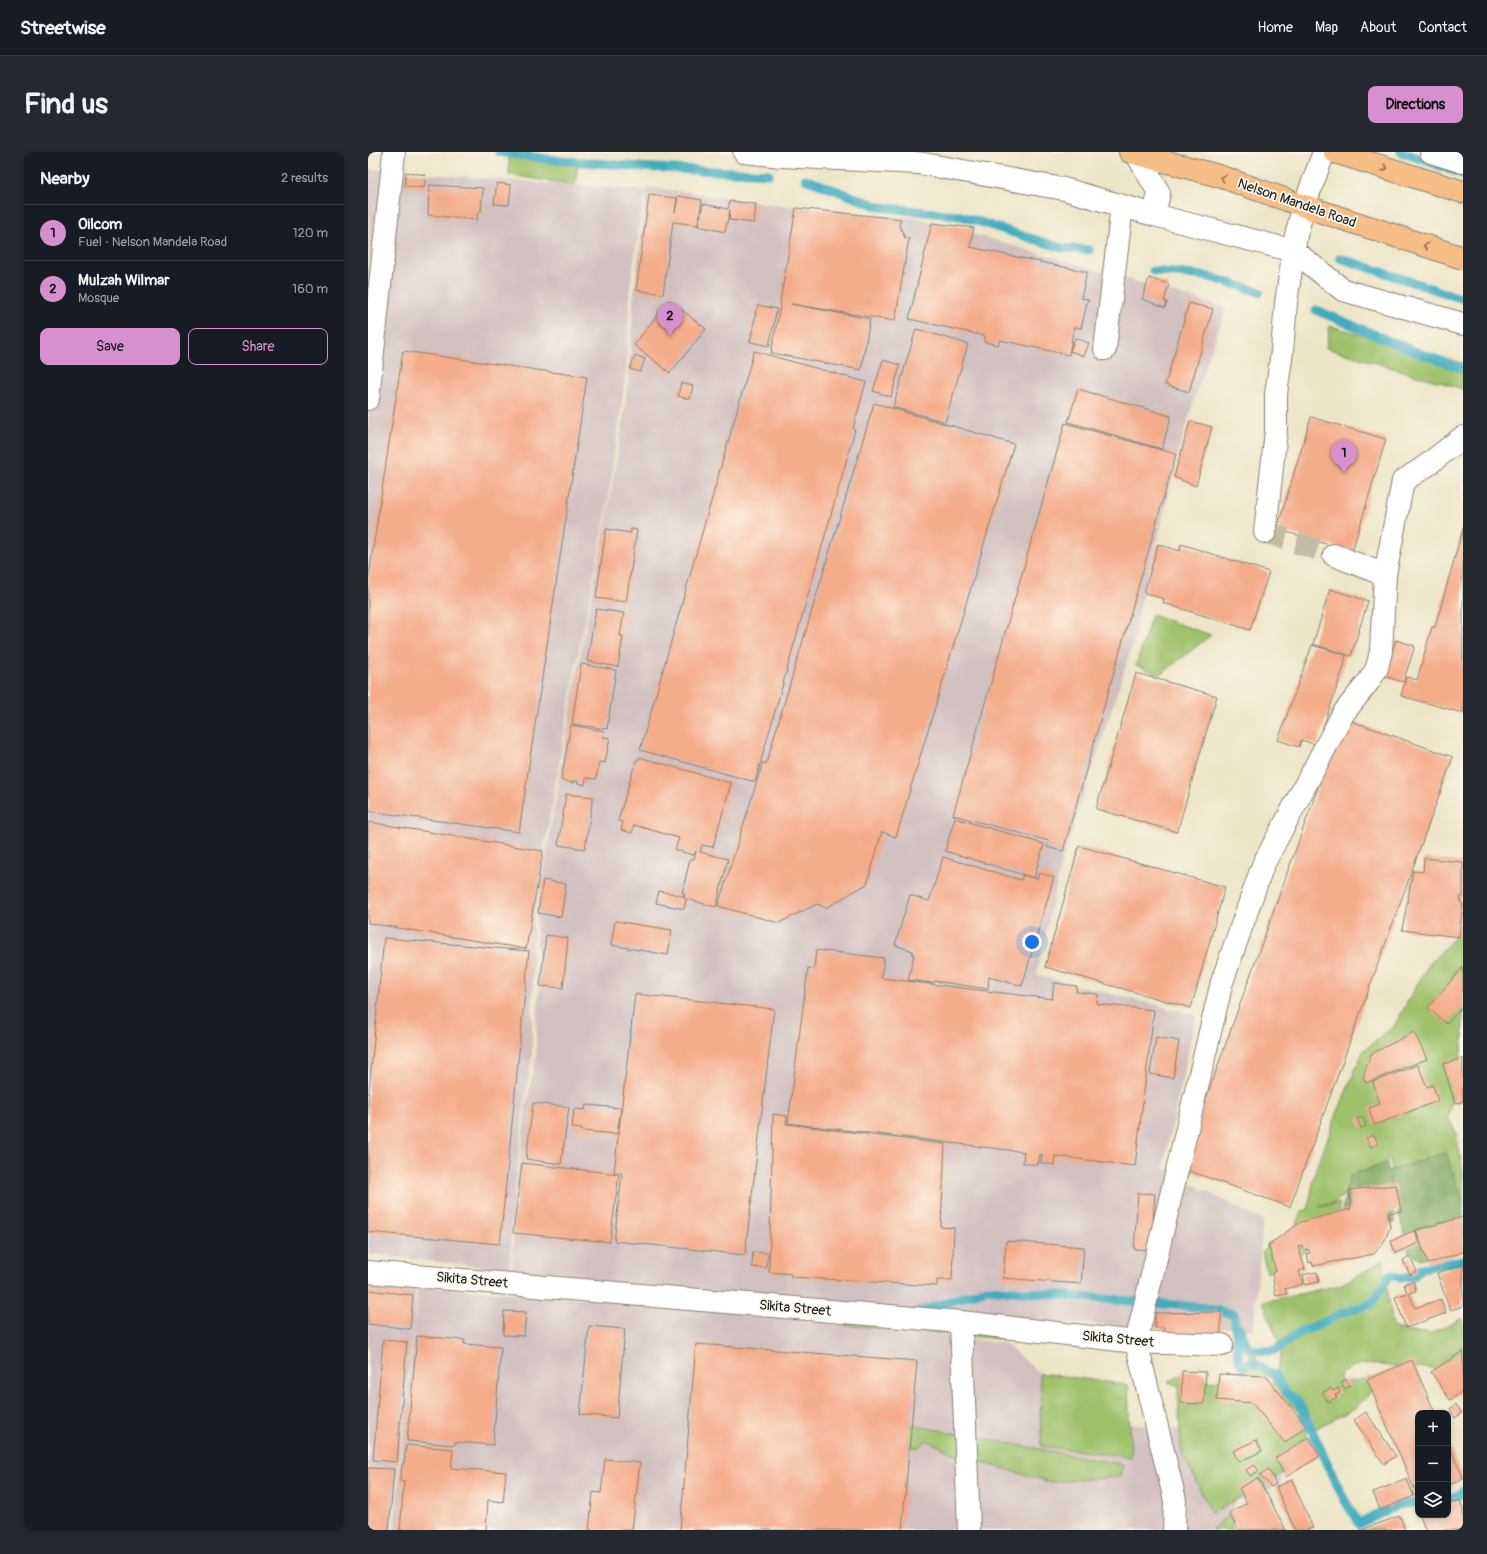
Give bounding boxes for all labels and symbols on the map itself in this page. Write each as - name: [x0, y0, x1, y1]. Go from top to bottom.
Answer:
- one-way arrow: [1382, 163, 1389, 172]
- one-way arrow: [1220, 174, 1227, 182]
- street label: Nelson Mandela Road: [1236, 175, 1359, 231]
- one-way arrow: [1423, 242, 1430, 251]
- pin: 2: [657, 303, 683, 336]
- pin: 1: [1331, 440, 1357, 473]
- your location: [1022, 932, 1042, 952]
- street label: Sikita Street: [435, 1268, 509, 1292]
- street label: Sikita Street: [758, 1296, 832, 1320]
- street label: Sikita Street: [1081, 1327, 1155, 1351]

